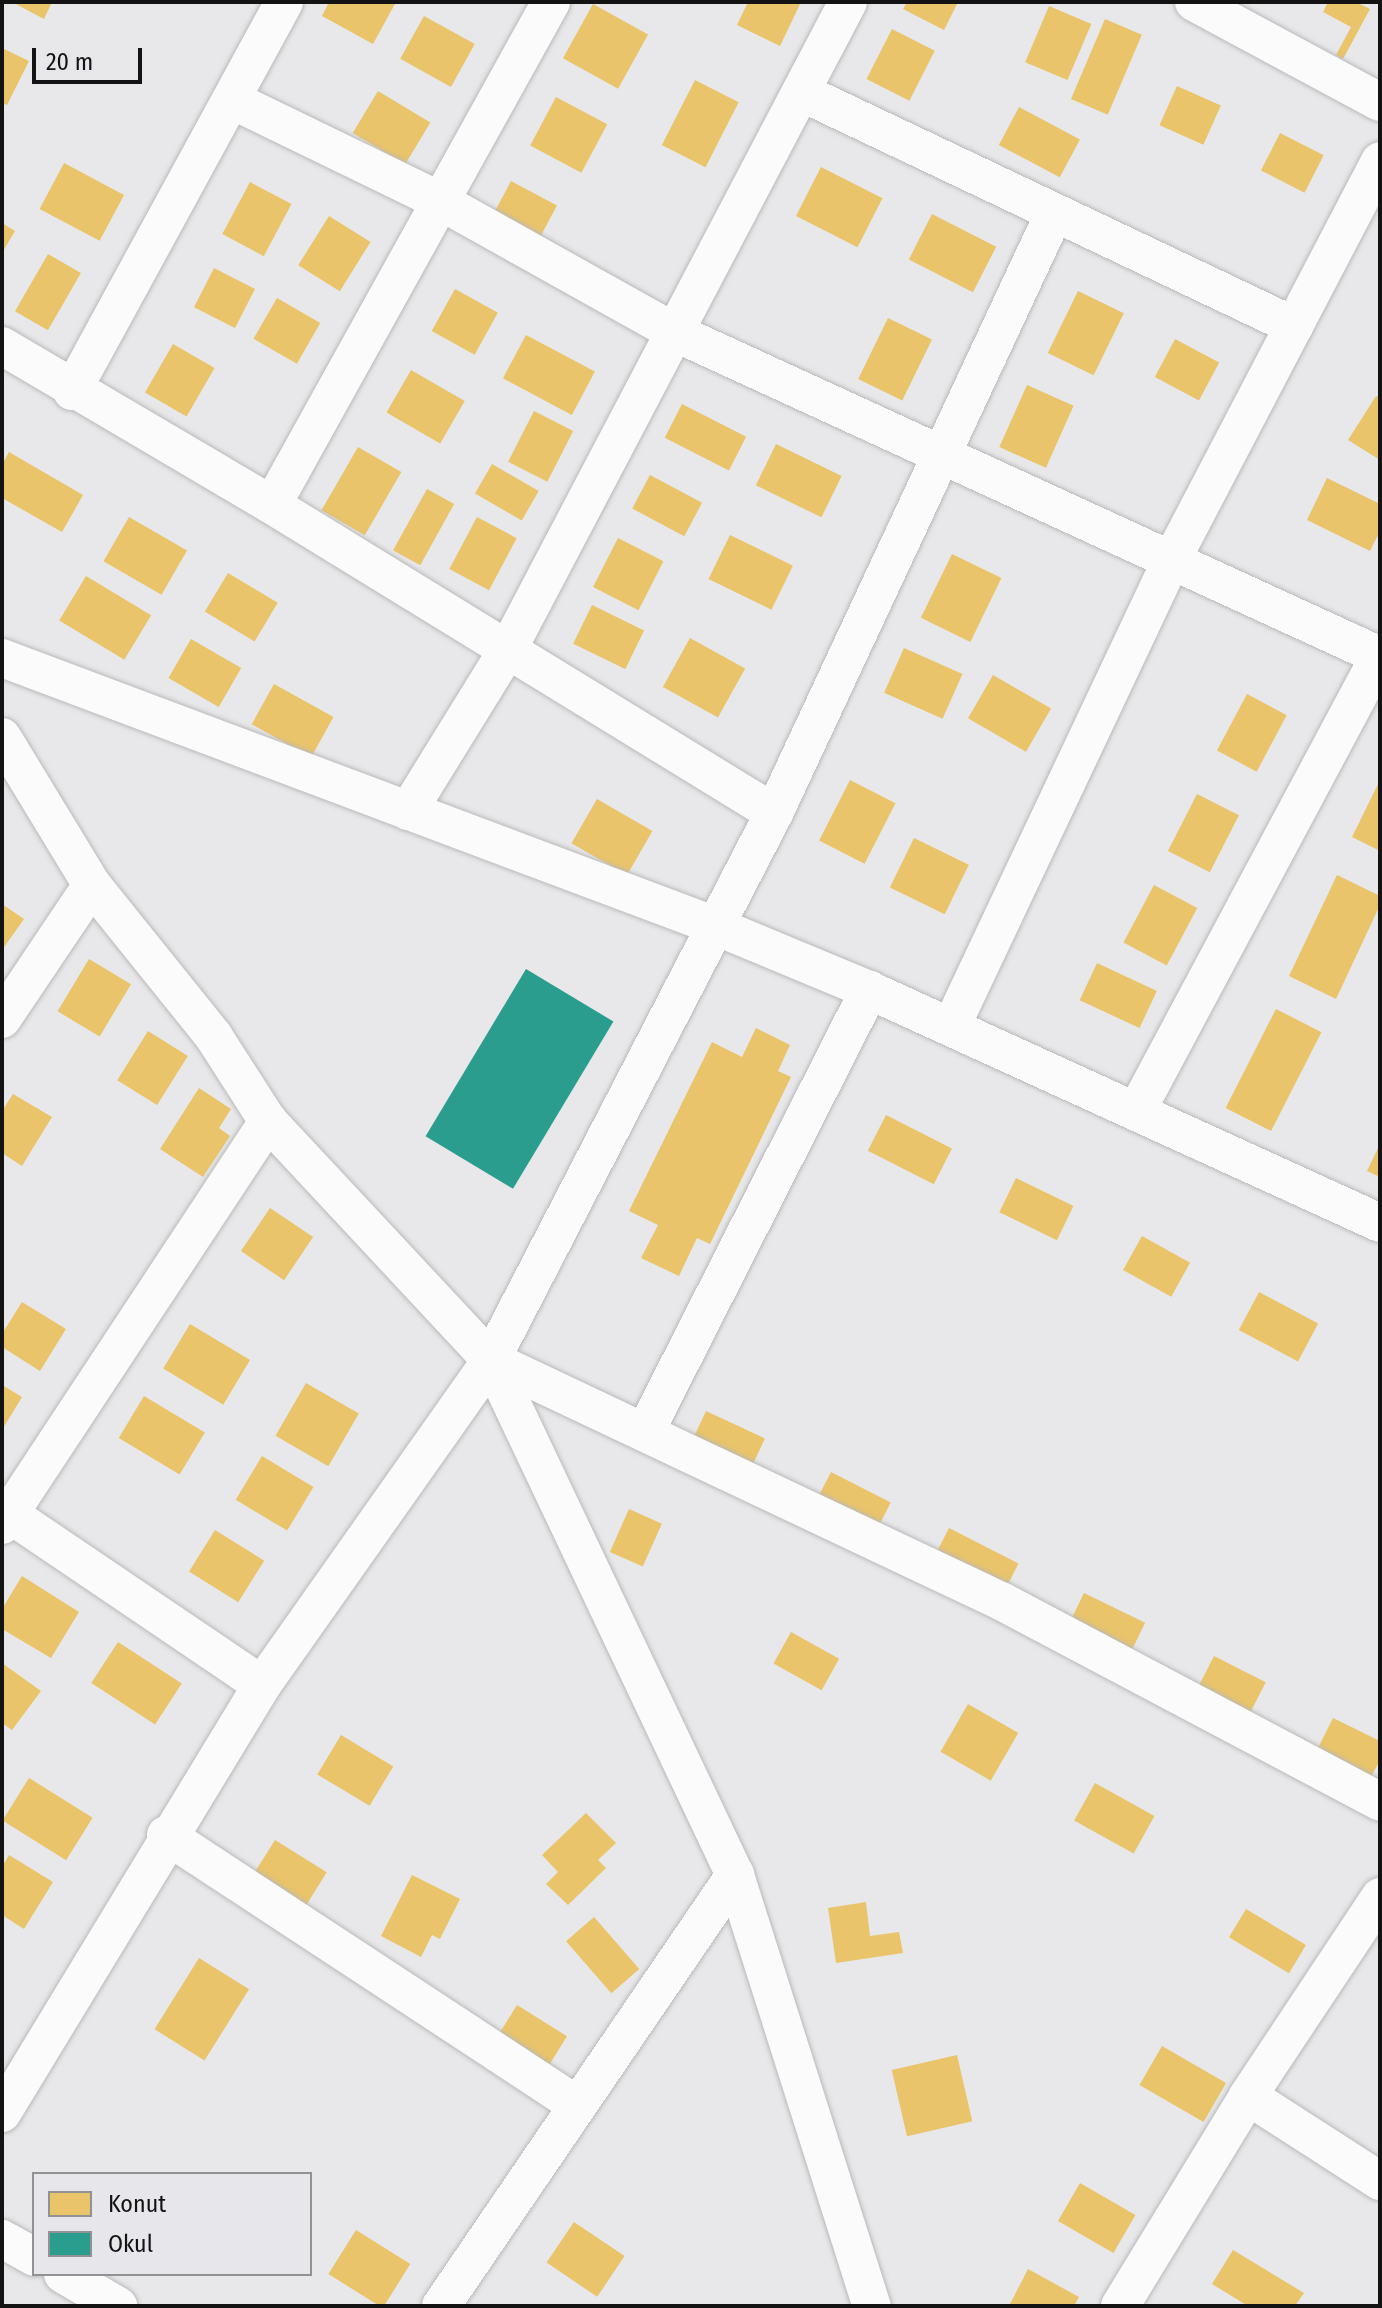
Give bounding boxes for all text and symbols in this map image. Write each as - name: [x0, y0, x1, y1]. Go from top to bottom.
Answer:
- scale bar: [36, 32, 146, 82]
- text: 20 m: [46, 48, 93, 76]
- legend: [32, 2172, 312, 2276]
- text: Konut: [108, 2190, 166, 2218]
- text: Okul: [108, 2230, 153, 2258]

